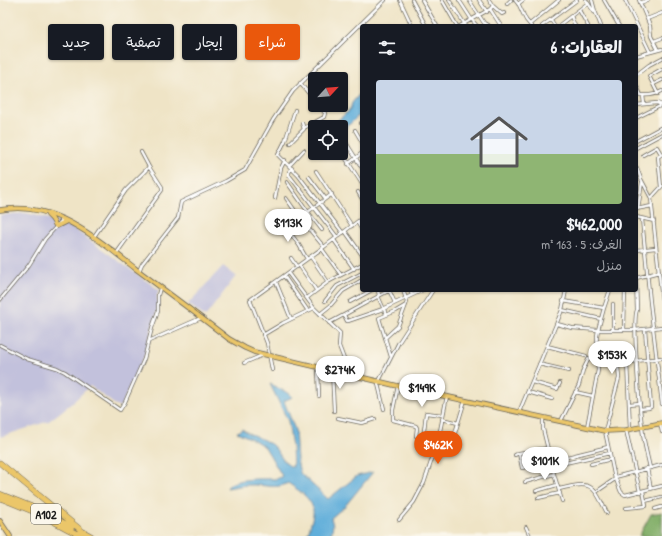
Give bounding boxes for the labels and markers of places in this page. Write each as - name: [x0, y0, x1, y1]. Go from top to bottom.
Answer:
- pin: $113K: [260, 209, 316, 243]
- pin: $153K: [584, 341, 640, 375]
- pin: $274K: [312, 356, 368, 390]
- pin: $149K: [394, 374, 450, 408]
- pin: $462K: [410, 431, 466, 465]
- pin: $101K: [517, 447, 573, 481]

